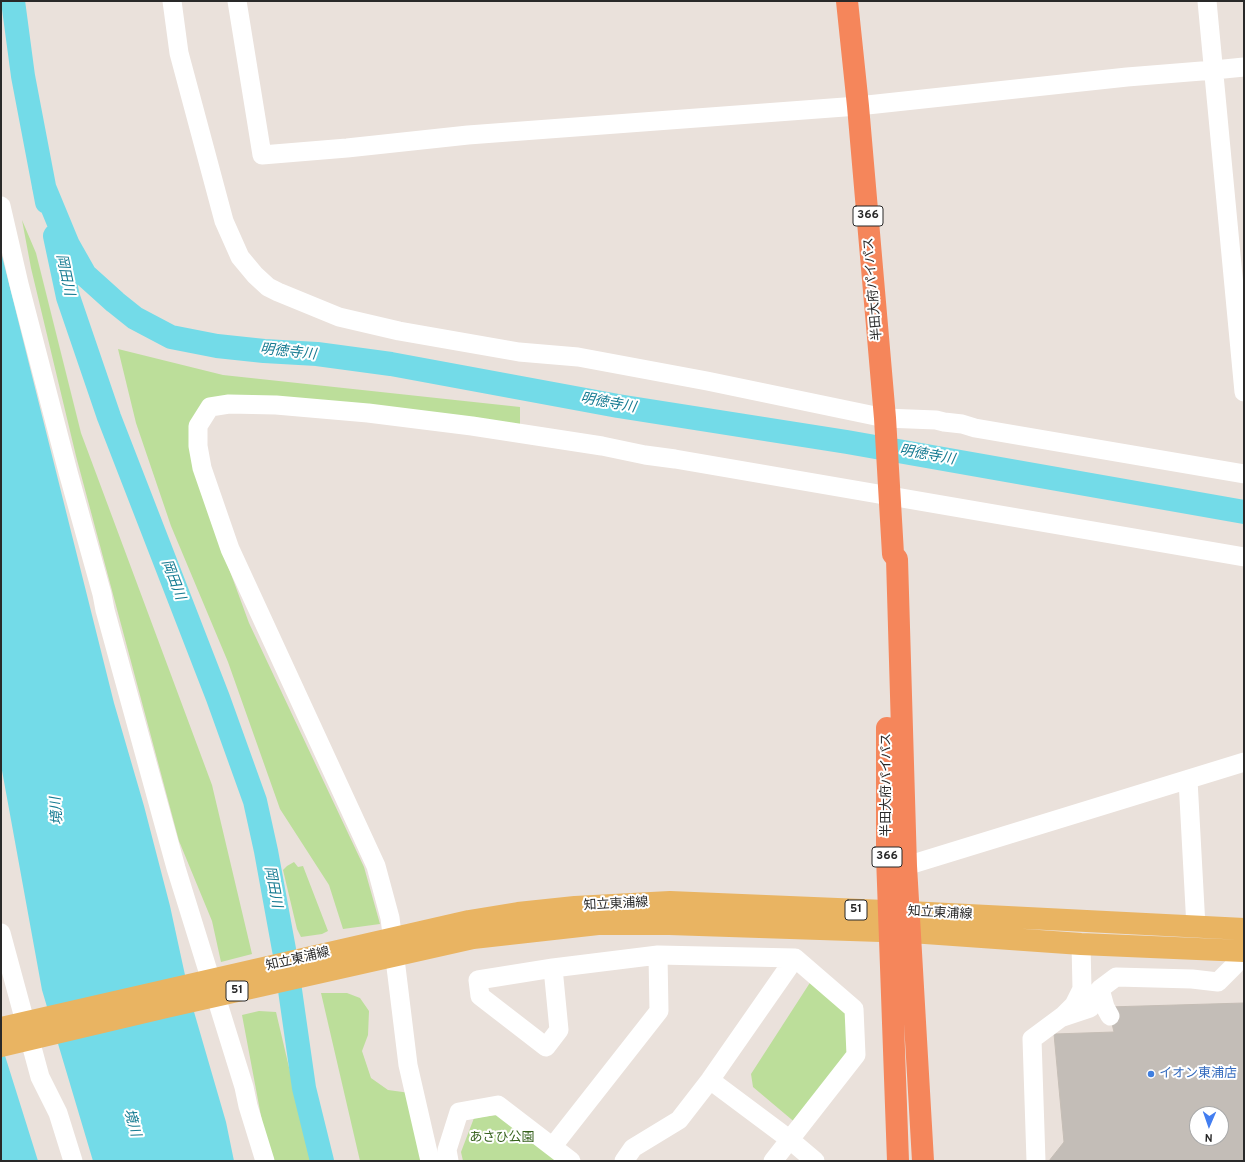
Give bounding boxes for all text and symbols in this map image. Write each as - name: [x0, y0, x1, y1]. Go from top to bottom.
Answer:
- road number: 366: [853, 206, 883, 226]
- street label: 半田大府パイパス: [862, 237, 886, 341]
- water label: 岡田川: [51, 253, 77, 297]
- water label: 明徳寺川: [259, 342, 317, 364]
- water label: 明徳寺川: [579, 391, 637, 417]
- water label: 明徳寺川: [898, 443, 956, 469]
- water label: 岡田川: [157, 557, 187, 603]
- street label: 半田大府パイパス: [879, 733, 895, 837]
- water label: 境川: [49, 796, 67, 826]
- road number: 366: [872, 847, 902, 867]
- water label: 岡田川: [260, 865, 284, 909]
- street label: 知立東浦線: [583, 896, 649, 914]
- road number: 51: [845, 900, 867, 920]
- street label: 知立東浦線: [907, 905, 973, 923]
- street label: 知立東浦線: [265, 945, 331, 975]
- road number: 51: [226, 981, 248, 1001]
- place label: イオン東浦店: [1159, 1066, 1237, 1082]
- marker: イオン東浦店: [1146, 1069, 1156, 1079]
- north arrow: [1189, 1106, 1229, 1146]
- water label: 境川: [119, 1107, 143, 1139]
- park label: あさひ公園: [470, 1130, 534, 1146]
- text: N: [1204, 1130, 1213, 1144]

